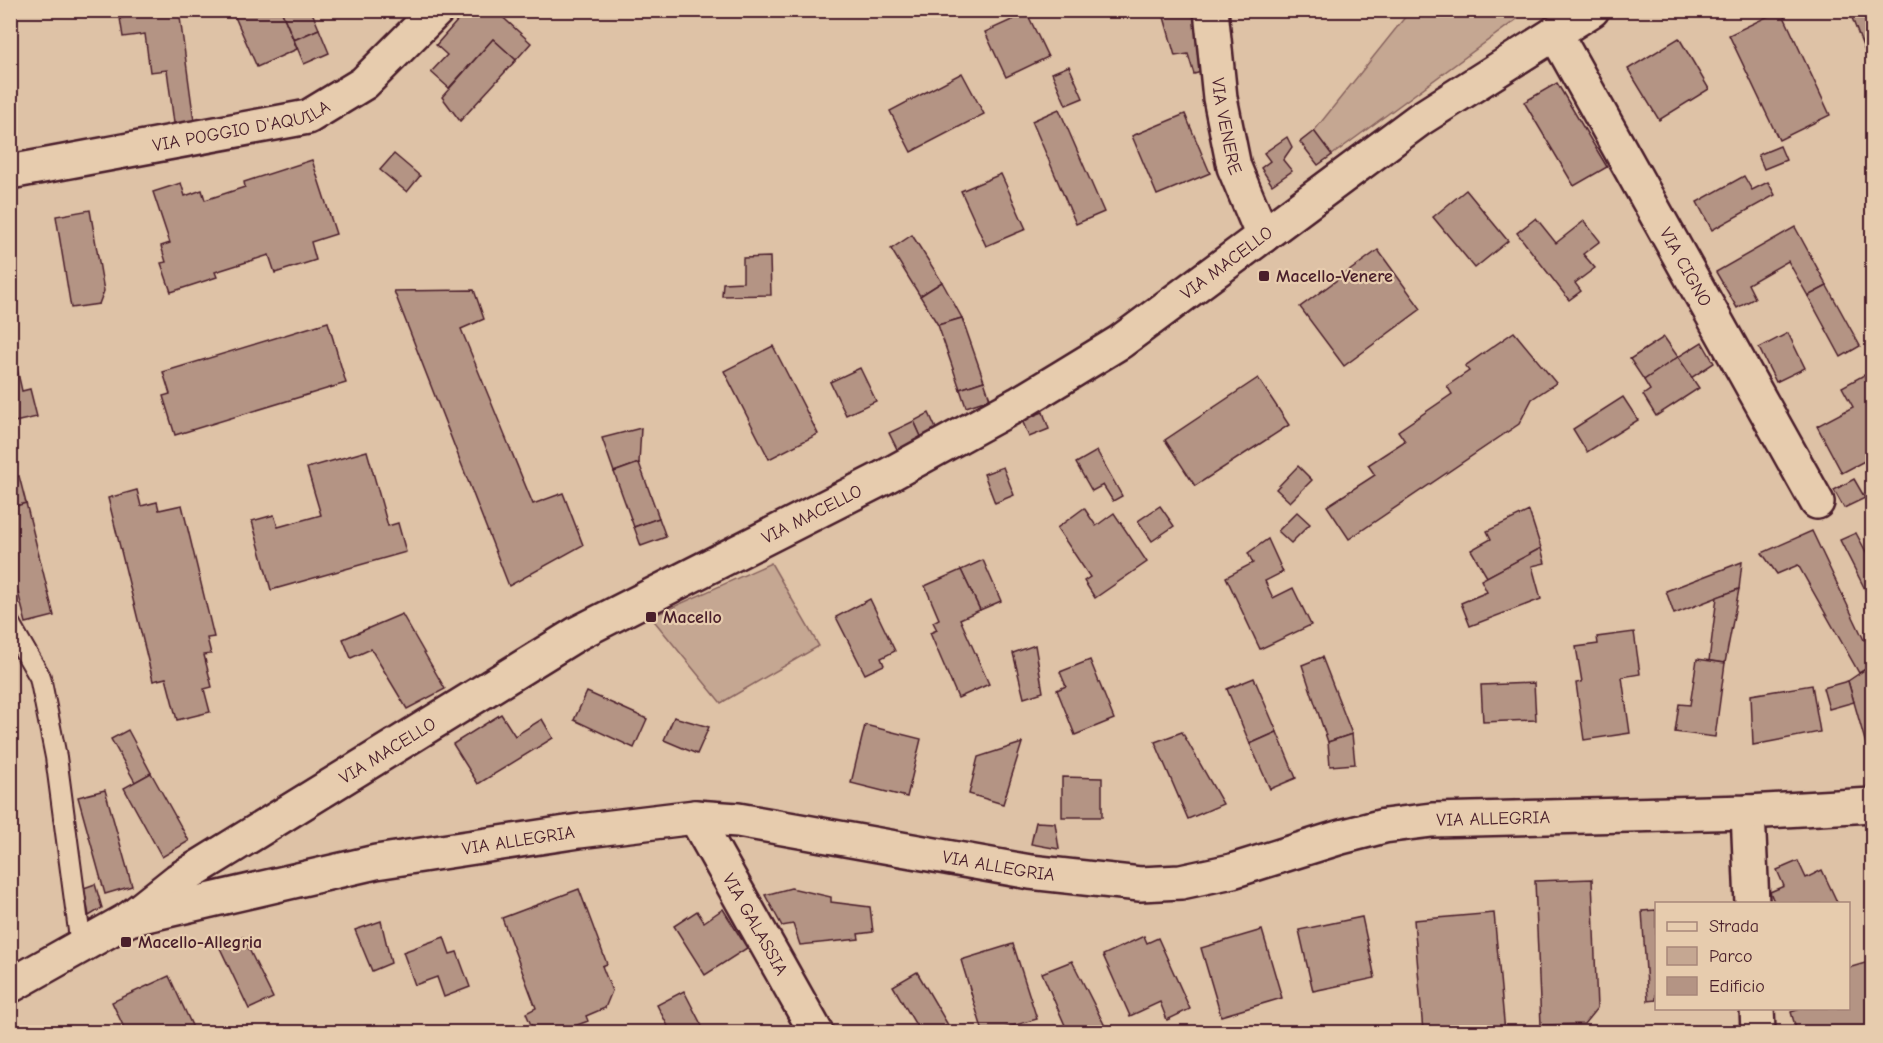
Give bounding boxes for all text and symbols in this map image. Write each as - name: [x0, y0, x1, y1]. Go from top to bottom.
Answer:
- street label: VIA VENERE: [1207, 77, 1247, 178]
- street label: VIA POGGIO D'AQUILA: [151, 96, 334, 156]
- street label: VIA MACELLO: [1176, 222, 1277, 304]
- street label: VIA CIGNO: [1655, 224, 1716, 310]
- place label: Macello-Venere: [1276, 266, 1393, 287]
- marker: Macello-Venere: [1257, 269, 1271, 283]
- street label: VIA MACELLO: [758, 480, 865, 548]
- place label: Macello: [663, 607, 722, 628]
- marker: Macello: [644, 610, 658, 624]
- street label: VIA MACELLO: [335, 713, 440, 788]
- street label: VIA ALLEGRIA: [1436, 807, 1550, 830]
- street label: VIA ALLEGRIA: [461, 821, 576, 859]
- street label: VIA ALLEGRIA: [941, 846, 1056, 885]
- street label: VIA GALASSIA: [718, 870, 792, 979]
- legend: [1655, 902, 1850, 1010]
- text: Strada: [1709, 916, 1759, 937]
- place label: Macello-Allegria: [138, 932, 262, 953]
- marker: Macello-Allegria: [119, 935, 133, 949]
- text: Parco: [1709, 946, 1752, 967]
- text: Edificio: [1709, 976, 1765, 997]

